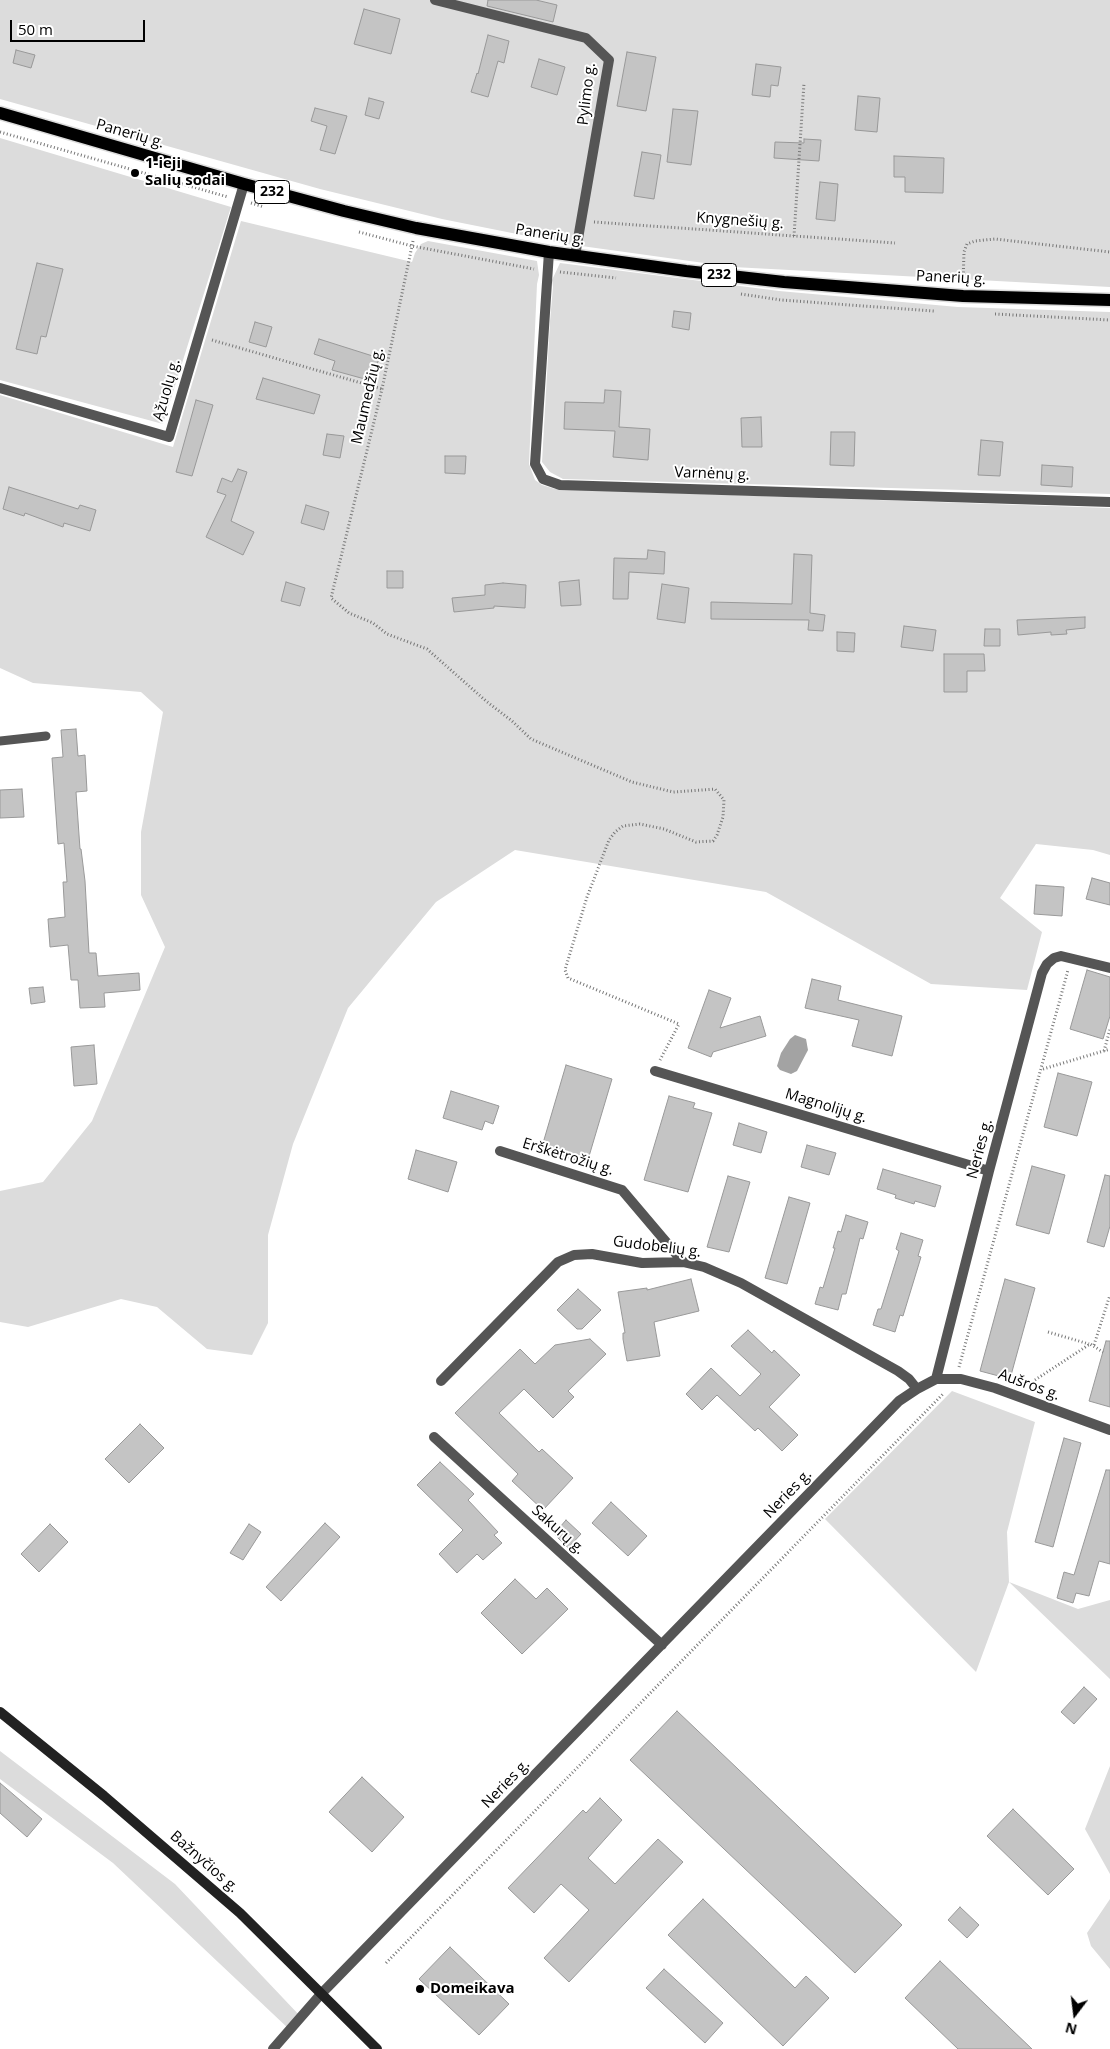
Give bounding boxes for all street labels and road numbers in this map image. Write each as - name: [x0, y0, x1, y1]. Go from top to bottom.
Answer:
- street label: Pylimo g.: [574, 62, 600, 126]
- street label: Panerių g.: [94, 116, 166, 152]
- road number: 232: [254, 180, 290, 203]
- street label: Knygnešių g.: [696, 209, 784, 233]
- street label: Panerių g.: [514, 221, 586, 249]
- road number: 232: [702, 264, 736, 286]
- street label: Panerių g.: [916, 267, 986, 289]
- street label: Maumedžių g.: [348, 346, 388, 446]
- street label: Ąžuolų g.: [150, 357, 184, 423]
- street label: Varnėnų g.: [674, 464, 750, 484]
- street label: Magnolijų g.: [783, 1085, 869, 1127]
- street label: Neries g.: [963, 1117, 997, 1181]
- street label: Erškėtrožių g.: [520, 1135, 616, 1179]
- street label: Gudobelių g.: [612, 1233, 702, 1261]
- street label: Aušros g.: [996, 1366, 1062, 1404]
- street label: Neries g.: [760, 1466, 816, 1522]
- street label: Sakurų g.: [528, 1502, 588, 1558]
- street label: Neries g.: [478, 1756, 534, 1812]
- street label: Bažnyčios g.: [166, 1827, 242, 1897]

